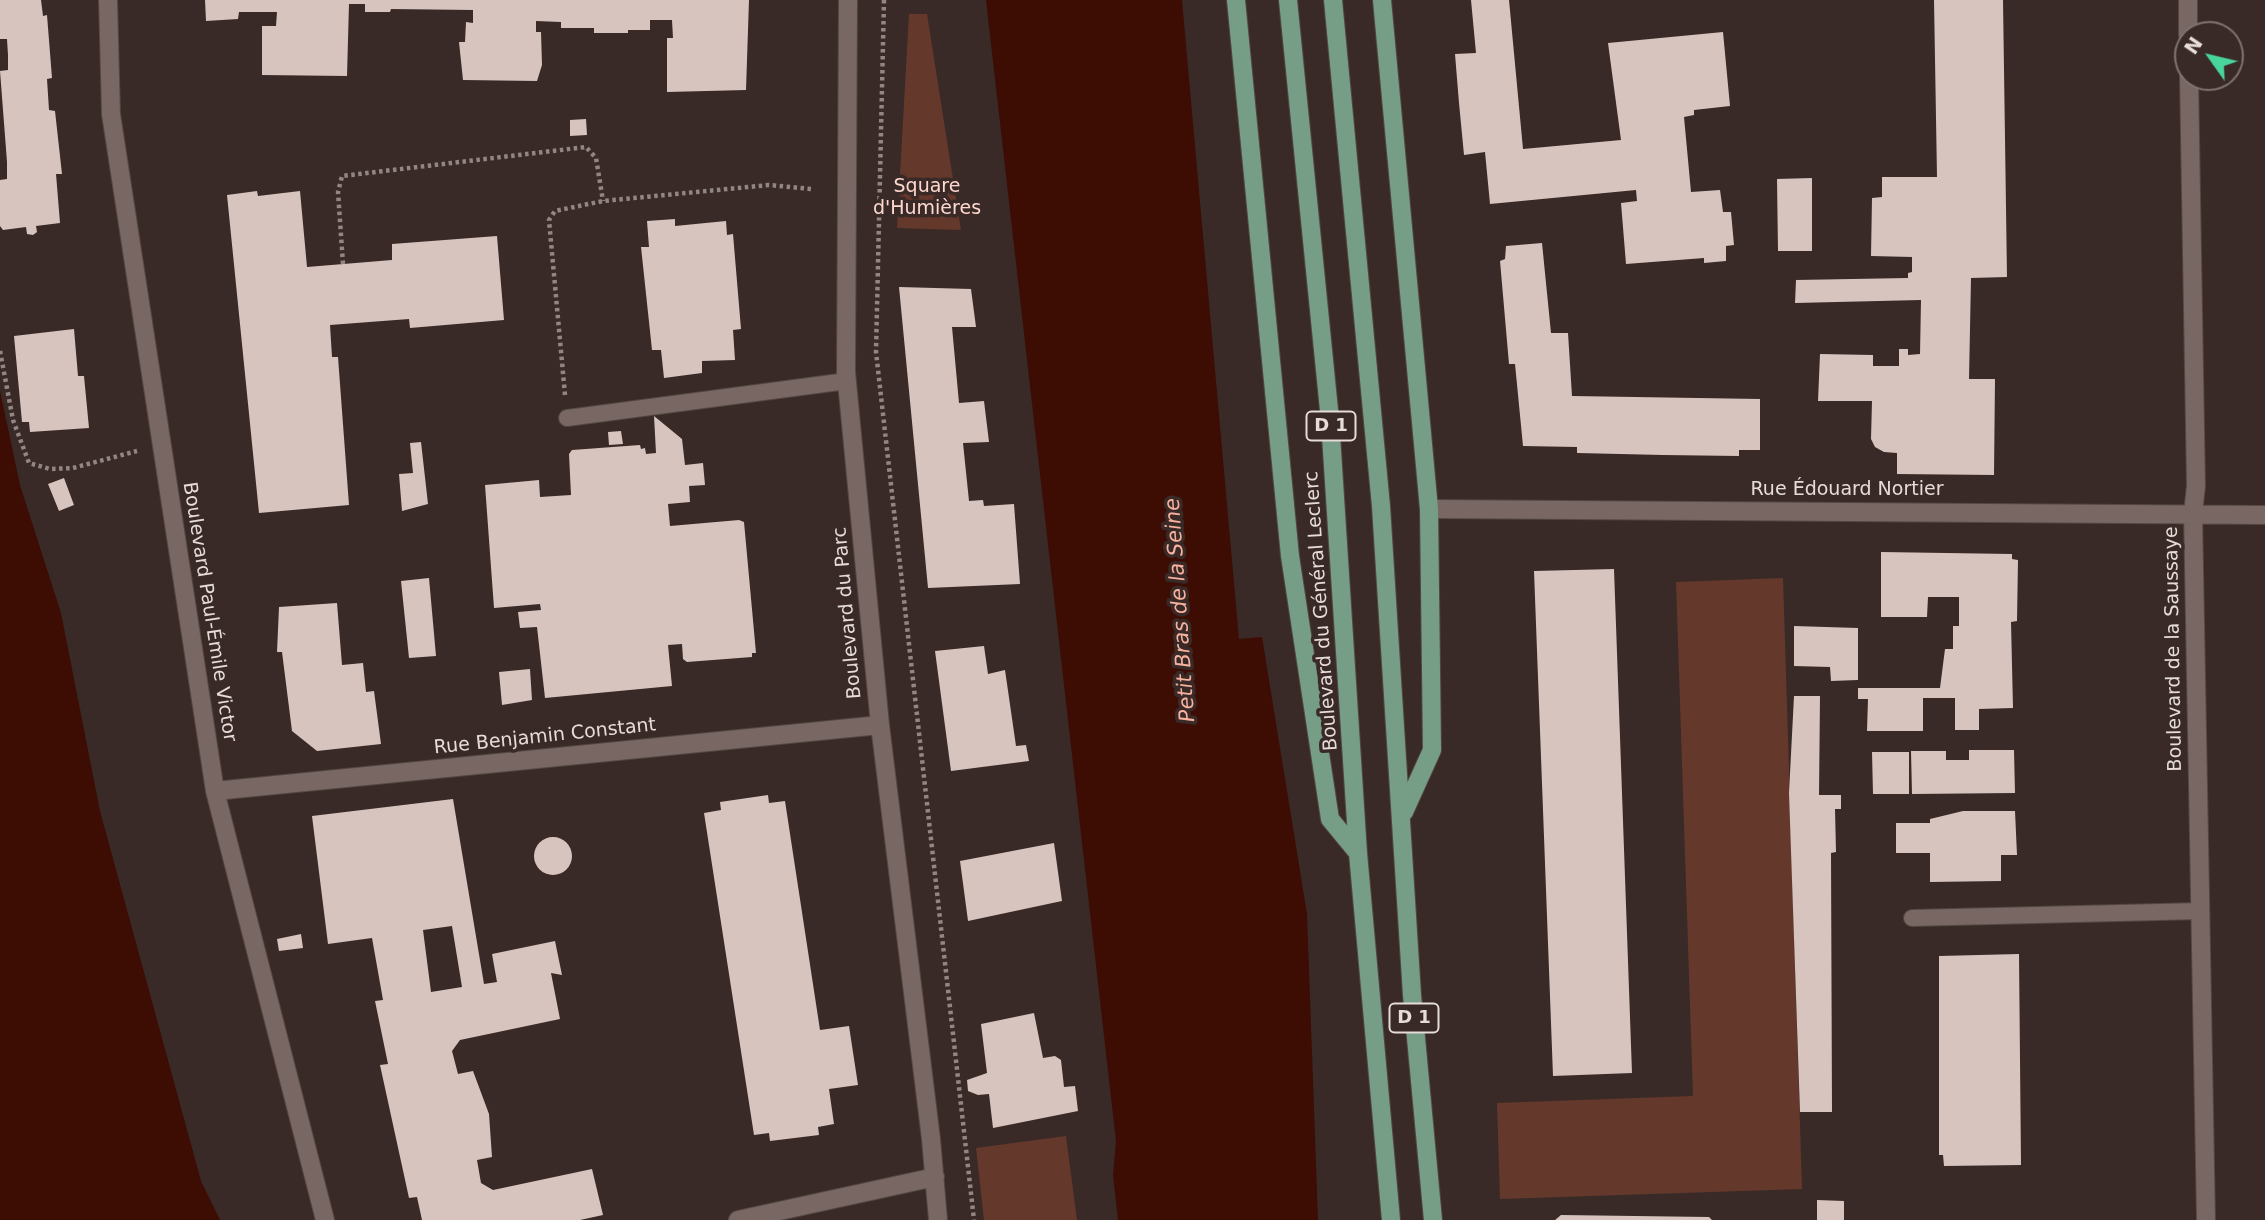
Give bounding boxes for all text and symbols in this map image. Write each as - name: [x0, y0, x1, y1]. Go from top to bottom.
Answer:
- north arrow: [2174, 21, 2244, 91]
- text: N: [2180, 33, 2207, 58]
- park label: Square d'Humières: [873, 176, 981, 220]
- road number: D 1: [1306, 412, 1356, 440]
- street label: Boulevard du Général Leclerc: [1301, 470, 1343, 752]
- street label: Rue Édouard Nortier: [1751, 479, 1943, 501]
- street label: Boulevard Paul-Émile Victor: [177, 481, 241, 743]
- water label: Petit Bras de la Seine: [1161, 497, 1201, 723]
- street label: Boulevard du Parc: [829, 526, 867, 700]
- street label: Boulevard de la Saussaye: [2160, 526, 2188, 772]
- street label: Rue Benjamin Constant: [433, 714, 657, 760]
- road number: D 1: [1390, 1003, 1438, 1032]

